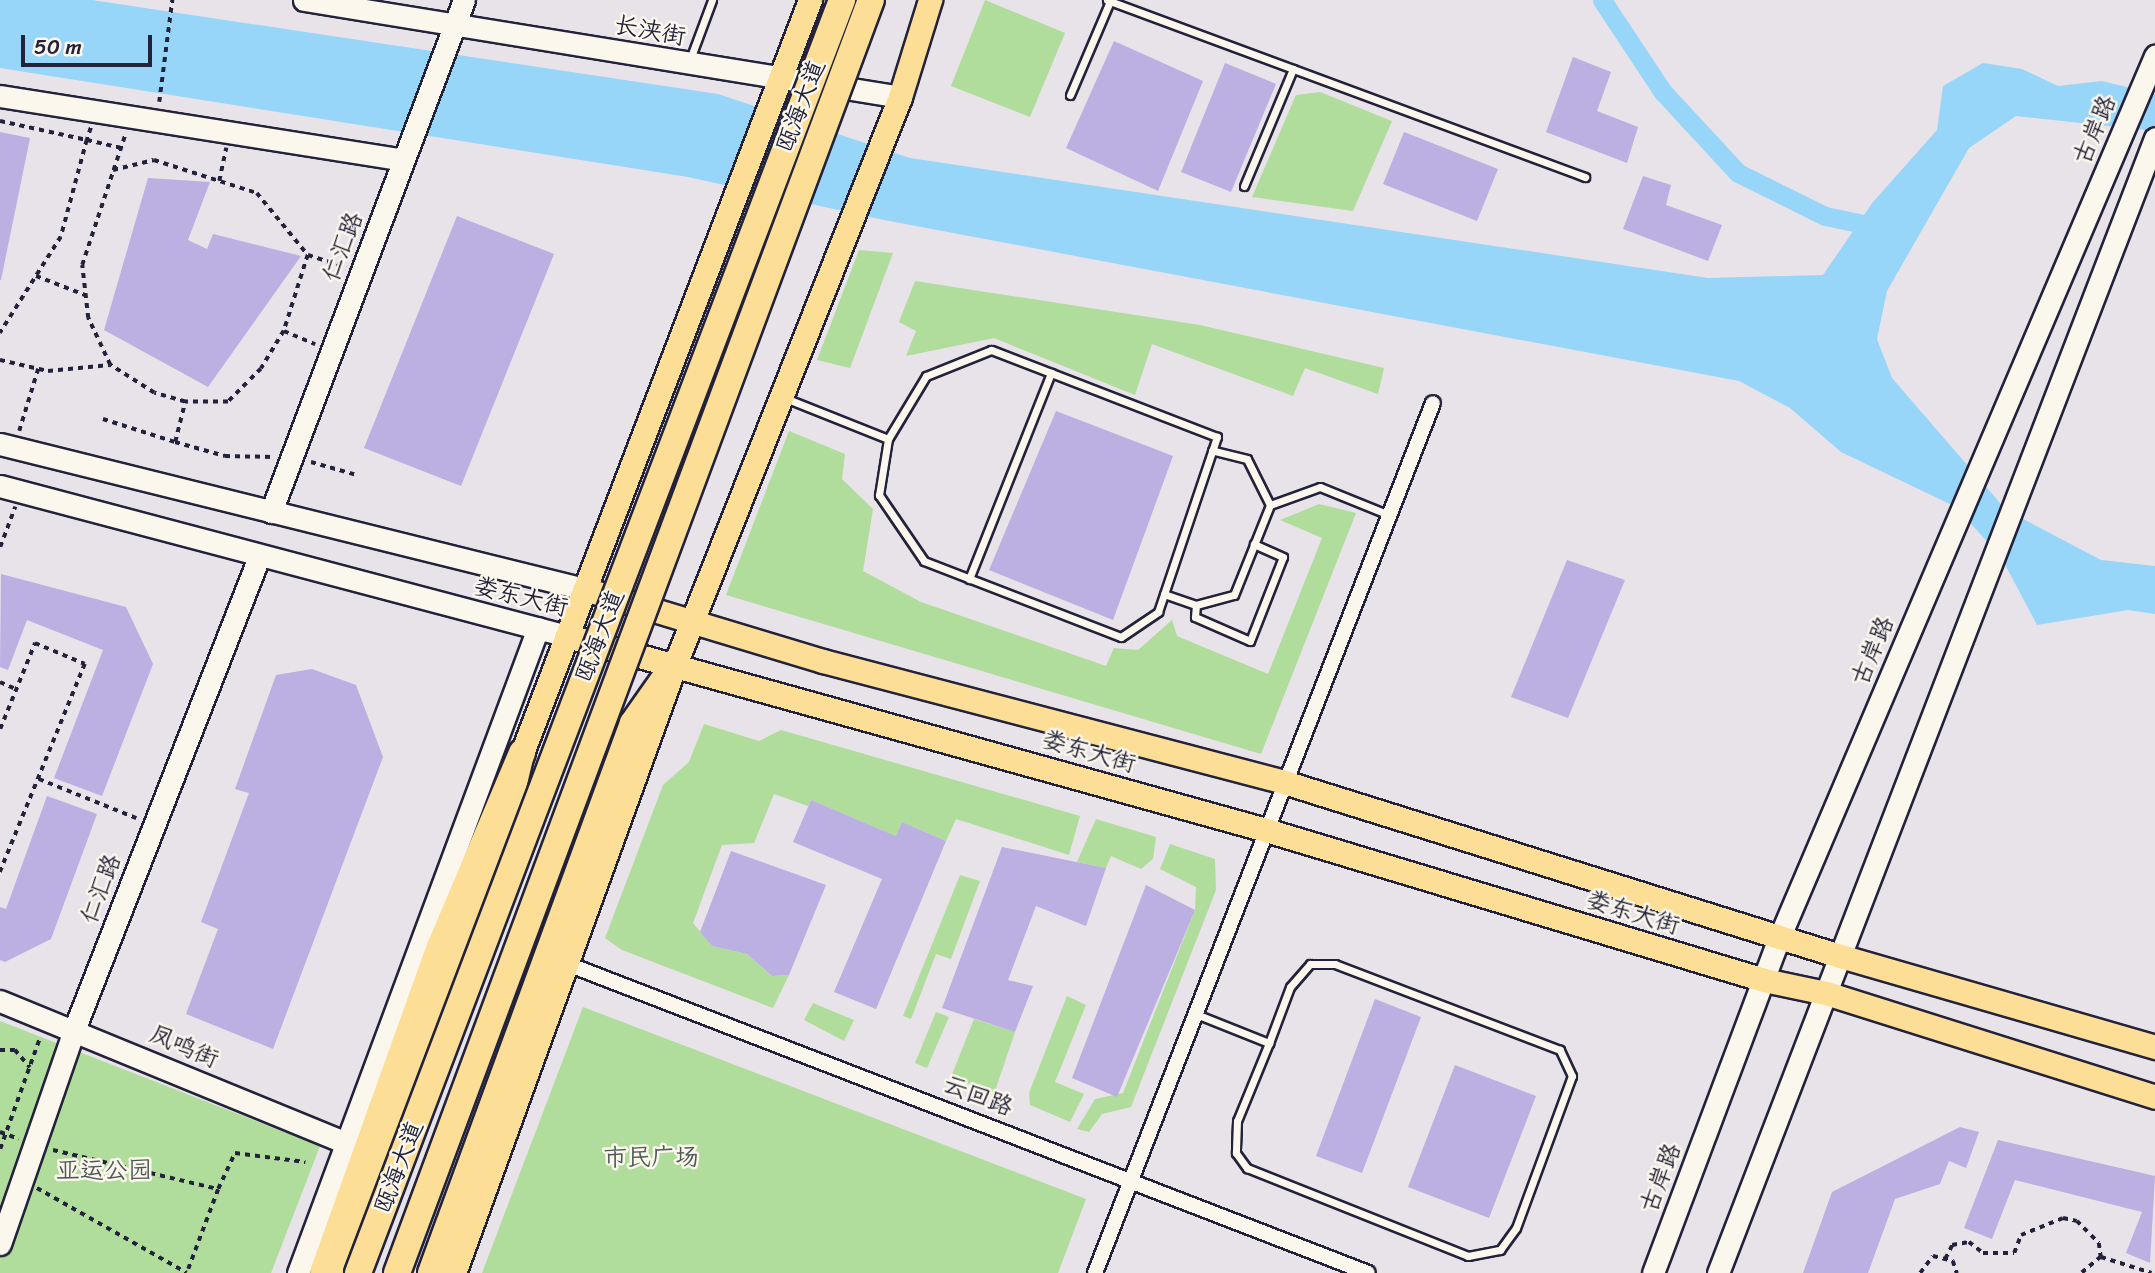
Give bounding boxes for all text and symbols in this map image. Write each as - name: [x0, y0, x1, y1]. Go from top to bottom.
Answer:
- street label: 长浃街: [612, 11, 688, 51]
- scale bar: [24, 21, 156, 65]
- text: 50 m: [34, 28, 82, 66]
- street label: 瓯海大道: [770, 56, 832, 156]
- street label: 古岸路: [2068, 91, 2122, 169]
- street label: 仁汇路: [317, 208, 369, 286]
- street label: 娄东大街: [471, 571, 571, 623]
- street label: 瓯海大道: [569, 586, 631, 686]
- street label: 古岸路: [1846, 612, 1900, 690]
- street label: 娄东大街: [1039, 725, 1139, 779]
- street label: 仁汇路: [75, 850, 127, 928]
- street label: 娄东大街: [1583, 885, 1683, 941]
- street label: 凤鸣街: [145, 1020, 223, 1074]
- street label: 云回路: [939, 1070, 1017, 1122]
- street label: 瓯海大道: [368, 1117, 430, 1217]
- street label: 古岸路: [1635, 1139, 1687, 1217]
- park label: 市民广场: [603, 1144, 699, 1172]
- park label: 亚运公园: [56, 1157, 152, 1185]

